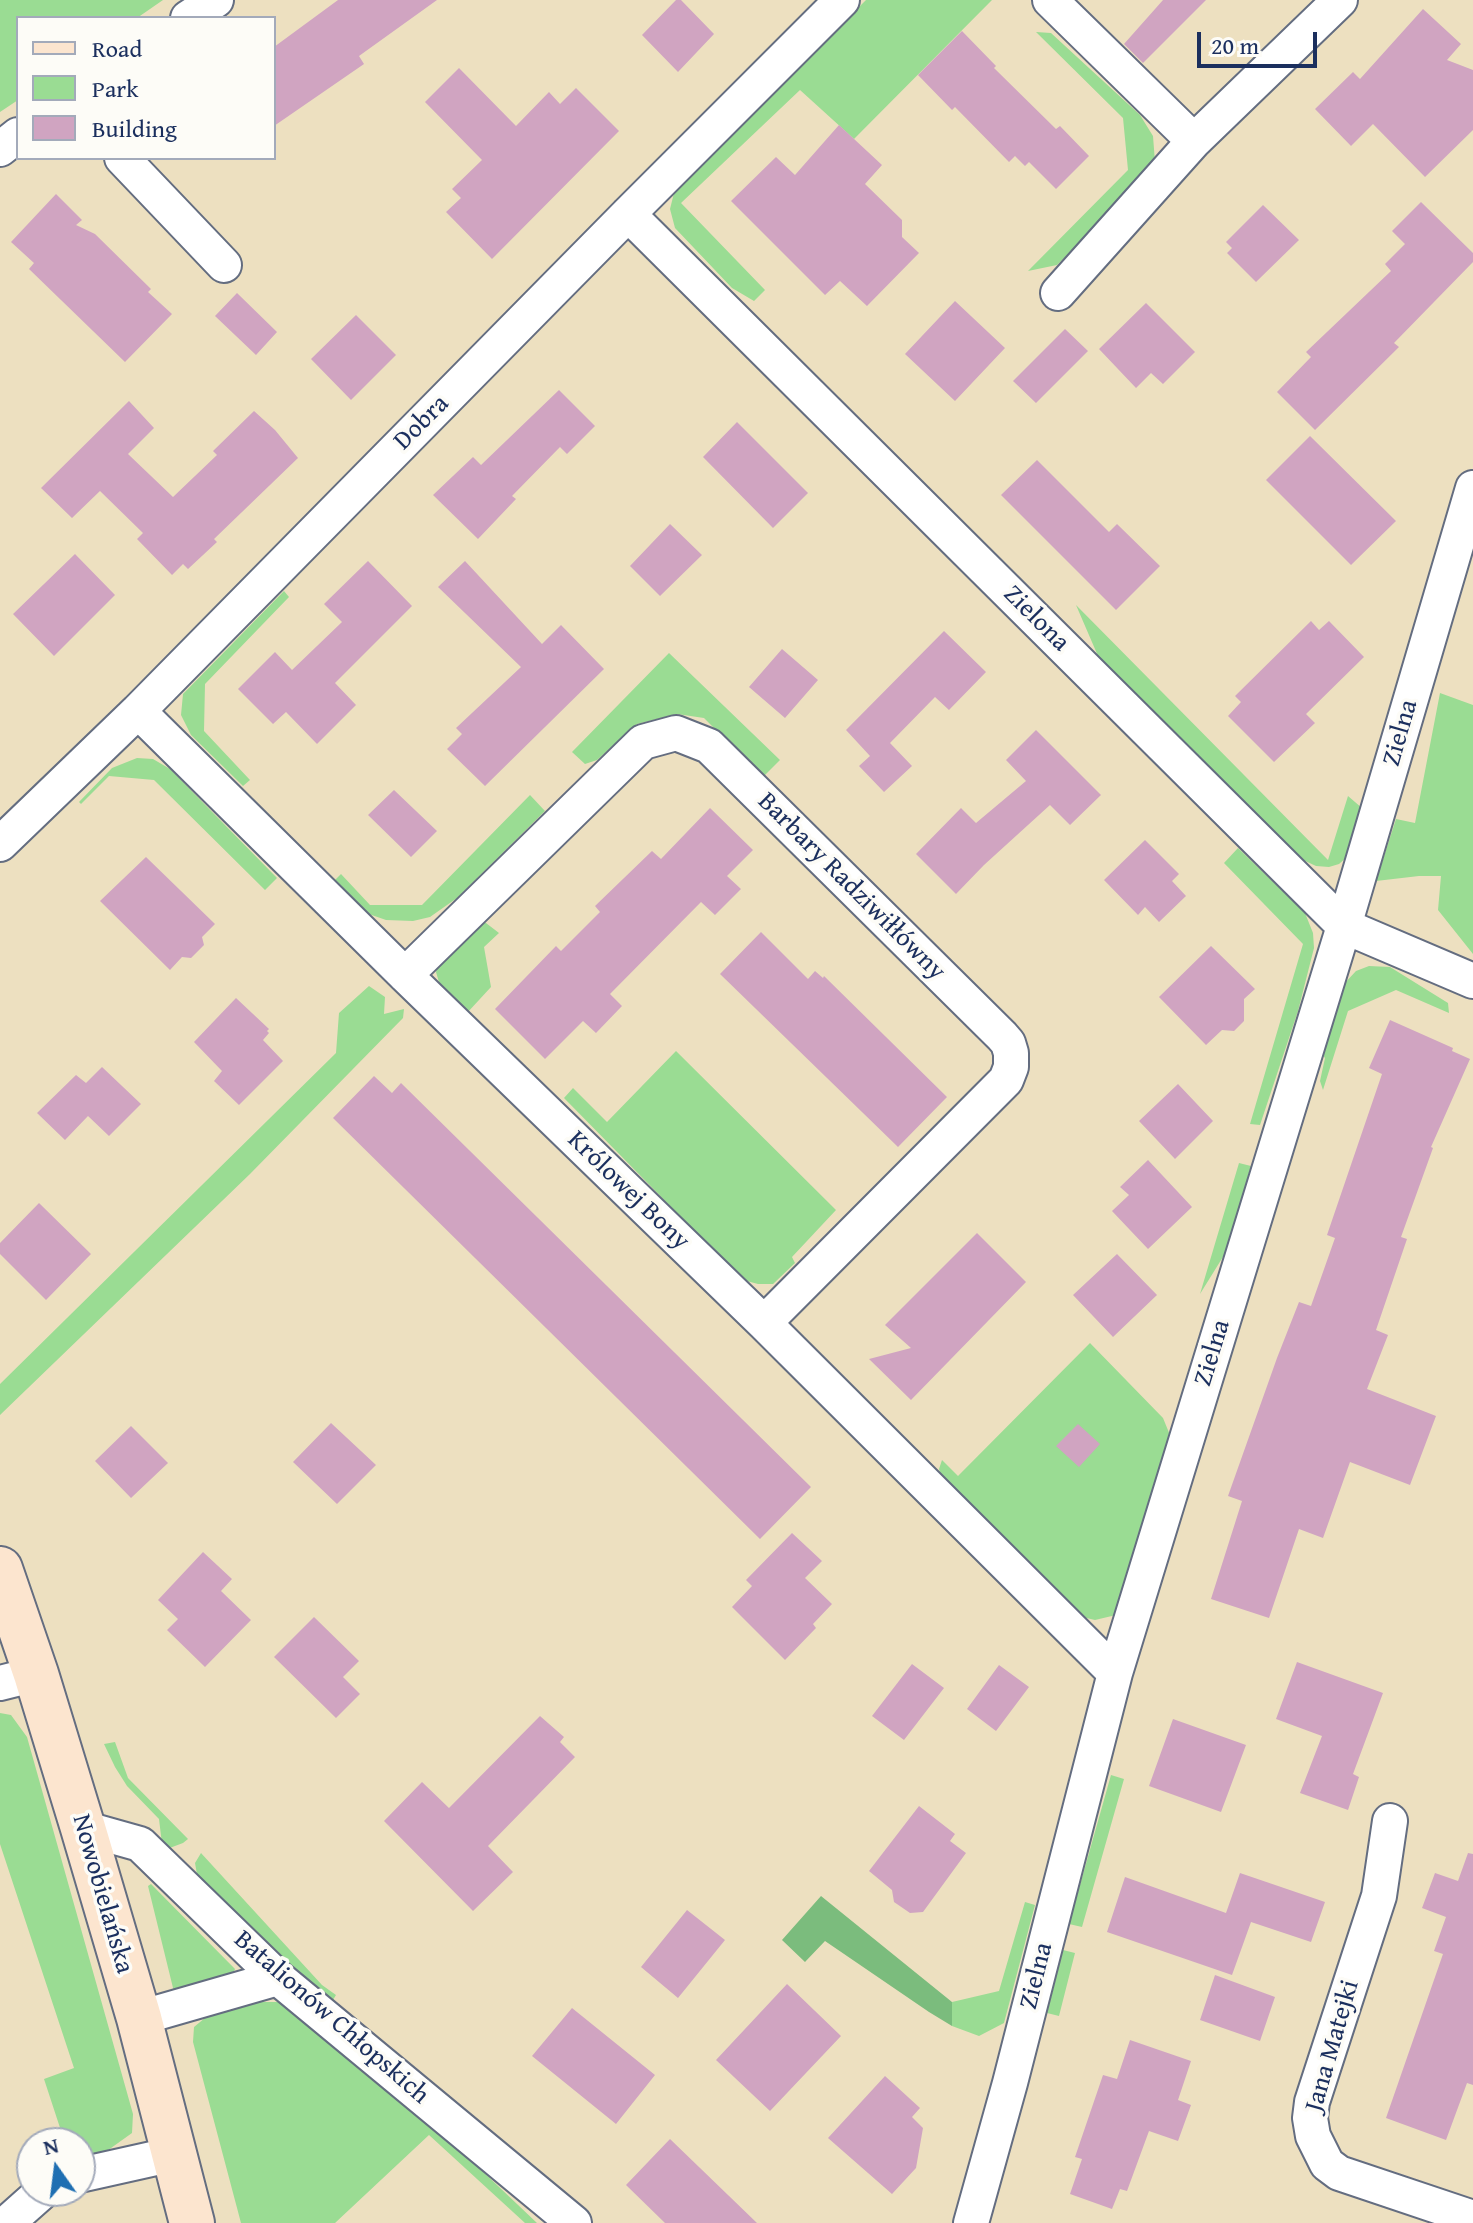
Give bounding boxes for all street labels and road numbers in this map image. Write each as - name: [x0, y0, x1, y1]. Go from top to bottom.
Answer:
- street label: Dobra: [388, 389, 456, 457]
- street label: Zielona: [996, 579, 1076, 659]
- street label: Zielna: [1377, 696, 1425, 770]
- street label: Barbary Radziwiłłówny: [751, 787, 951, 987]
- street label: Królowej Bony: [560, 1125, 696, 1257]
- street label: Zielna: [1188, 1316, 1238, 1390]
- street label: Nowobielańska: [64, 1811, 140, 1977]
- street label: Batalionów Chłopskich: [227, 1925, 435, 2111]
- street label: Zielna: [1014, 1939, 1060, 2013]
- street label: Jana Matejki: [1299, 1977, 1367, 2115]

